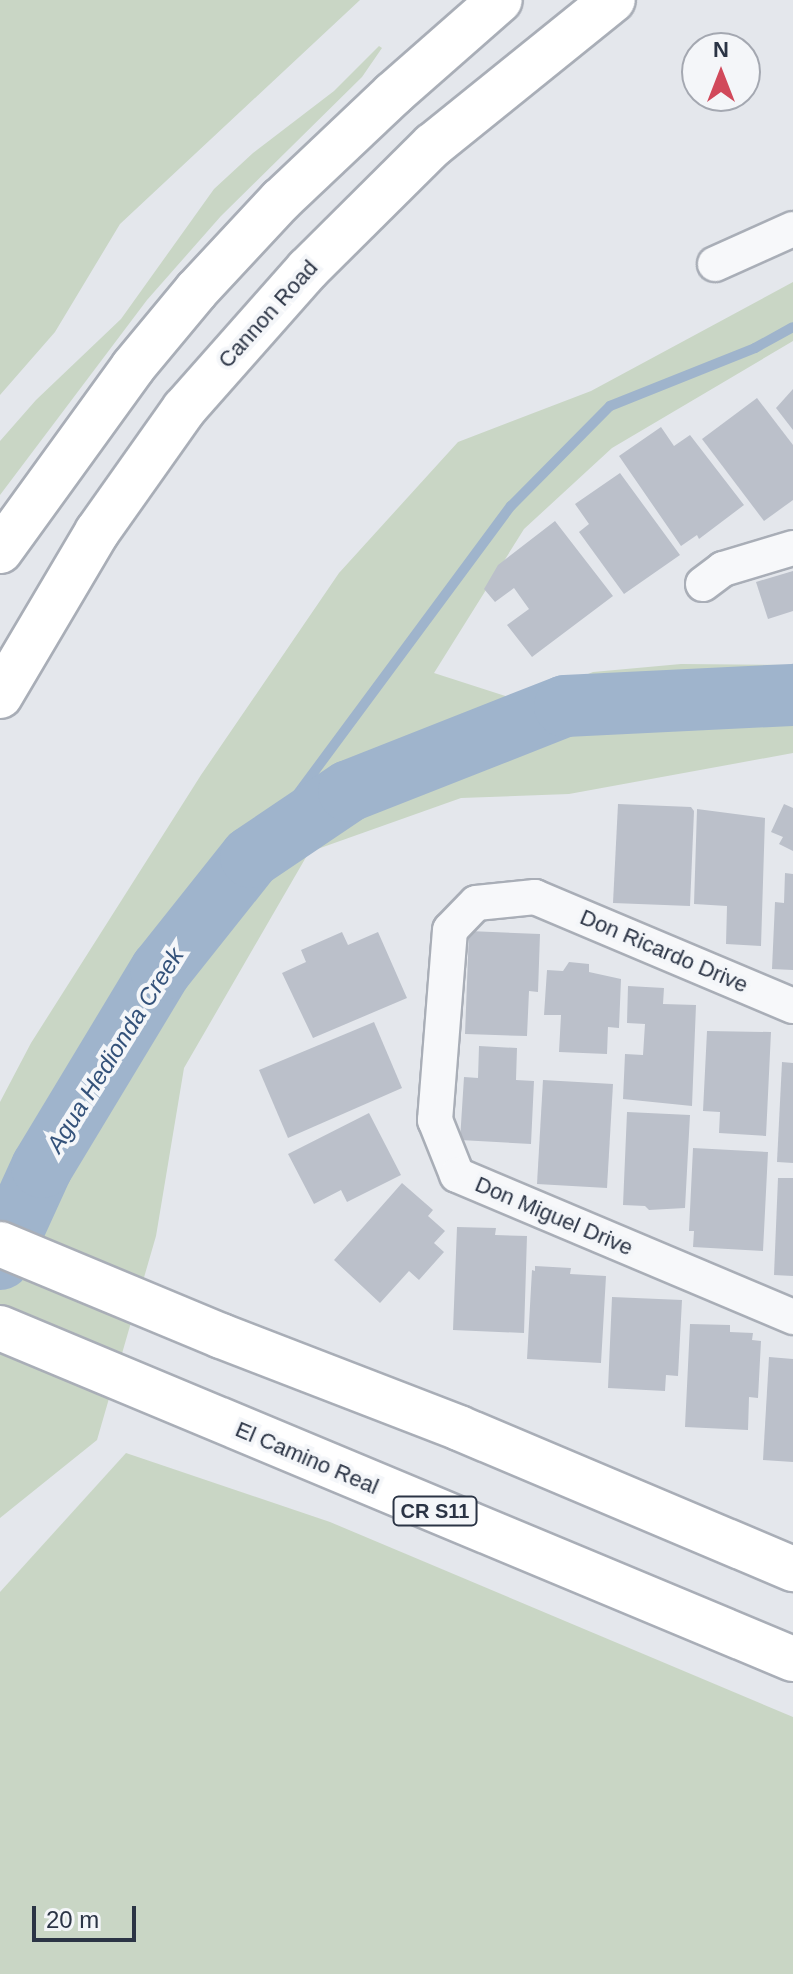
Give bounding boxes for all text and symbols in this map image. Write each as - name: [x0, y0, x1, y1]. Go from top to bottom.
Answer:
- north arrow: [681, 32, 761, 112]
- text: N: [713, 37, 729, 62]
- street label: Cannon Road: [213, 255, 323, 373]
- street label: Don Ricardo Drive: [576, 904, 752, 998]
- water label: Agua Hedionda Creek: [40, 942, 190, 1158]
- street label: Don Miguel Drive: [471, 1171, 637, 1261]
- street label: El Camino Real: [231, 1416, 383, 1500]
- road number: CR S11: [391, 1495, 479, 1527]
- scale bar: [36, 1890, 140, 1940]
- text: 20 m: [46, 1906, 99, 1933]

